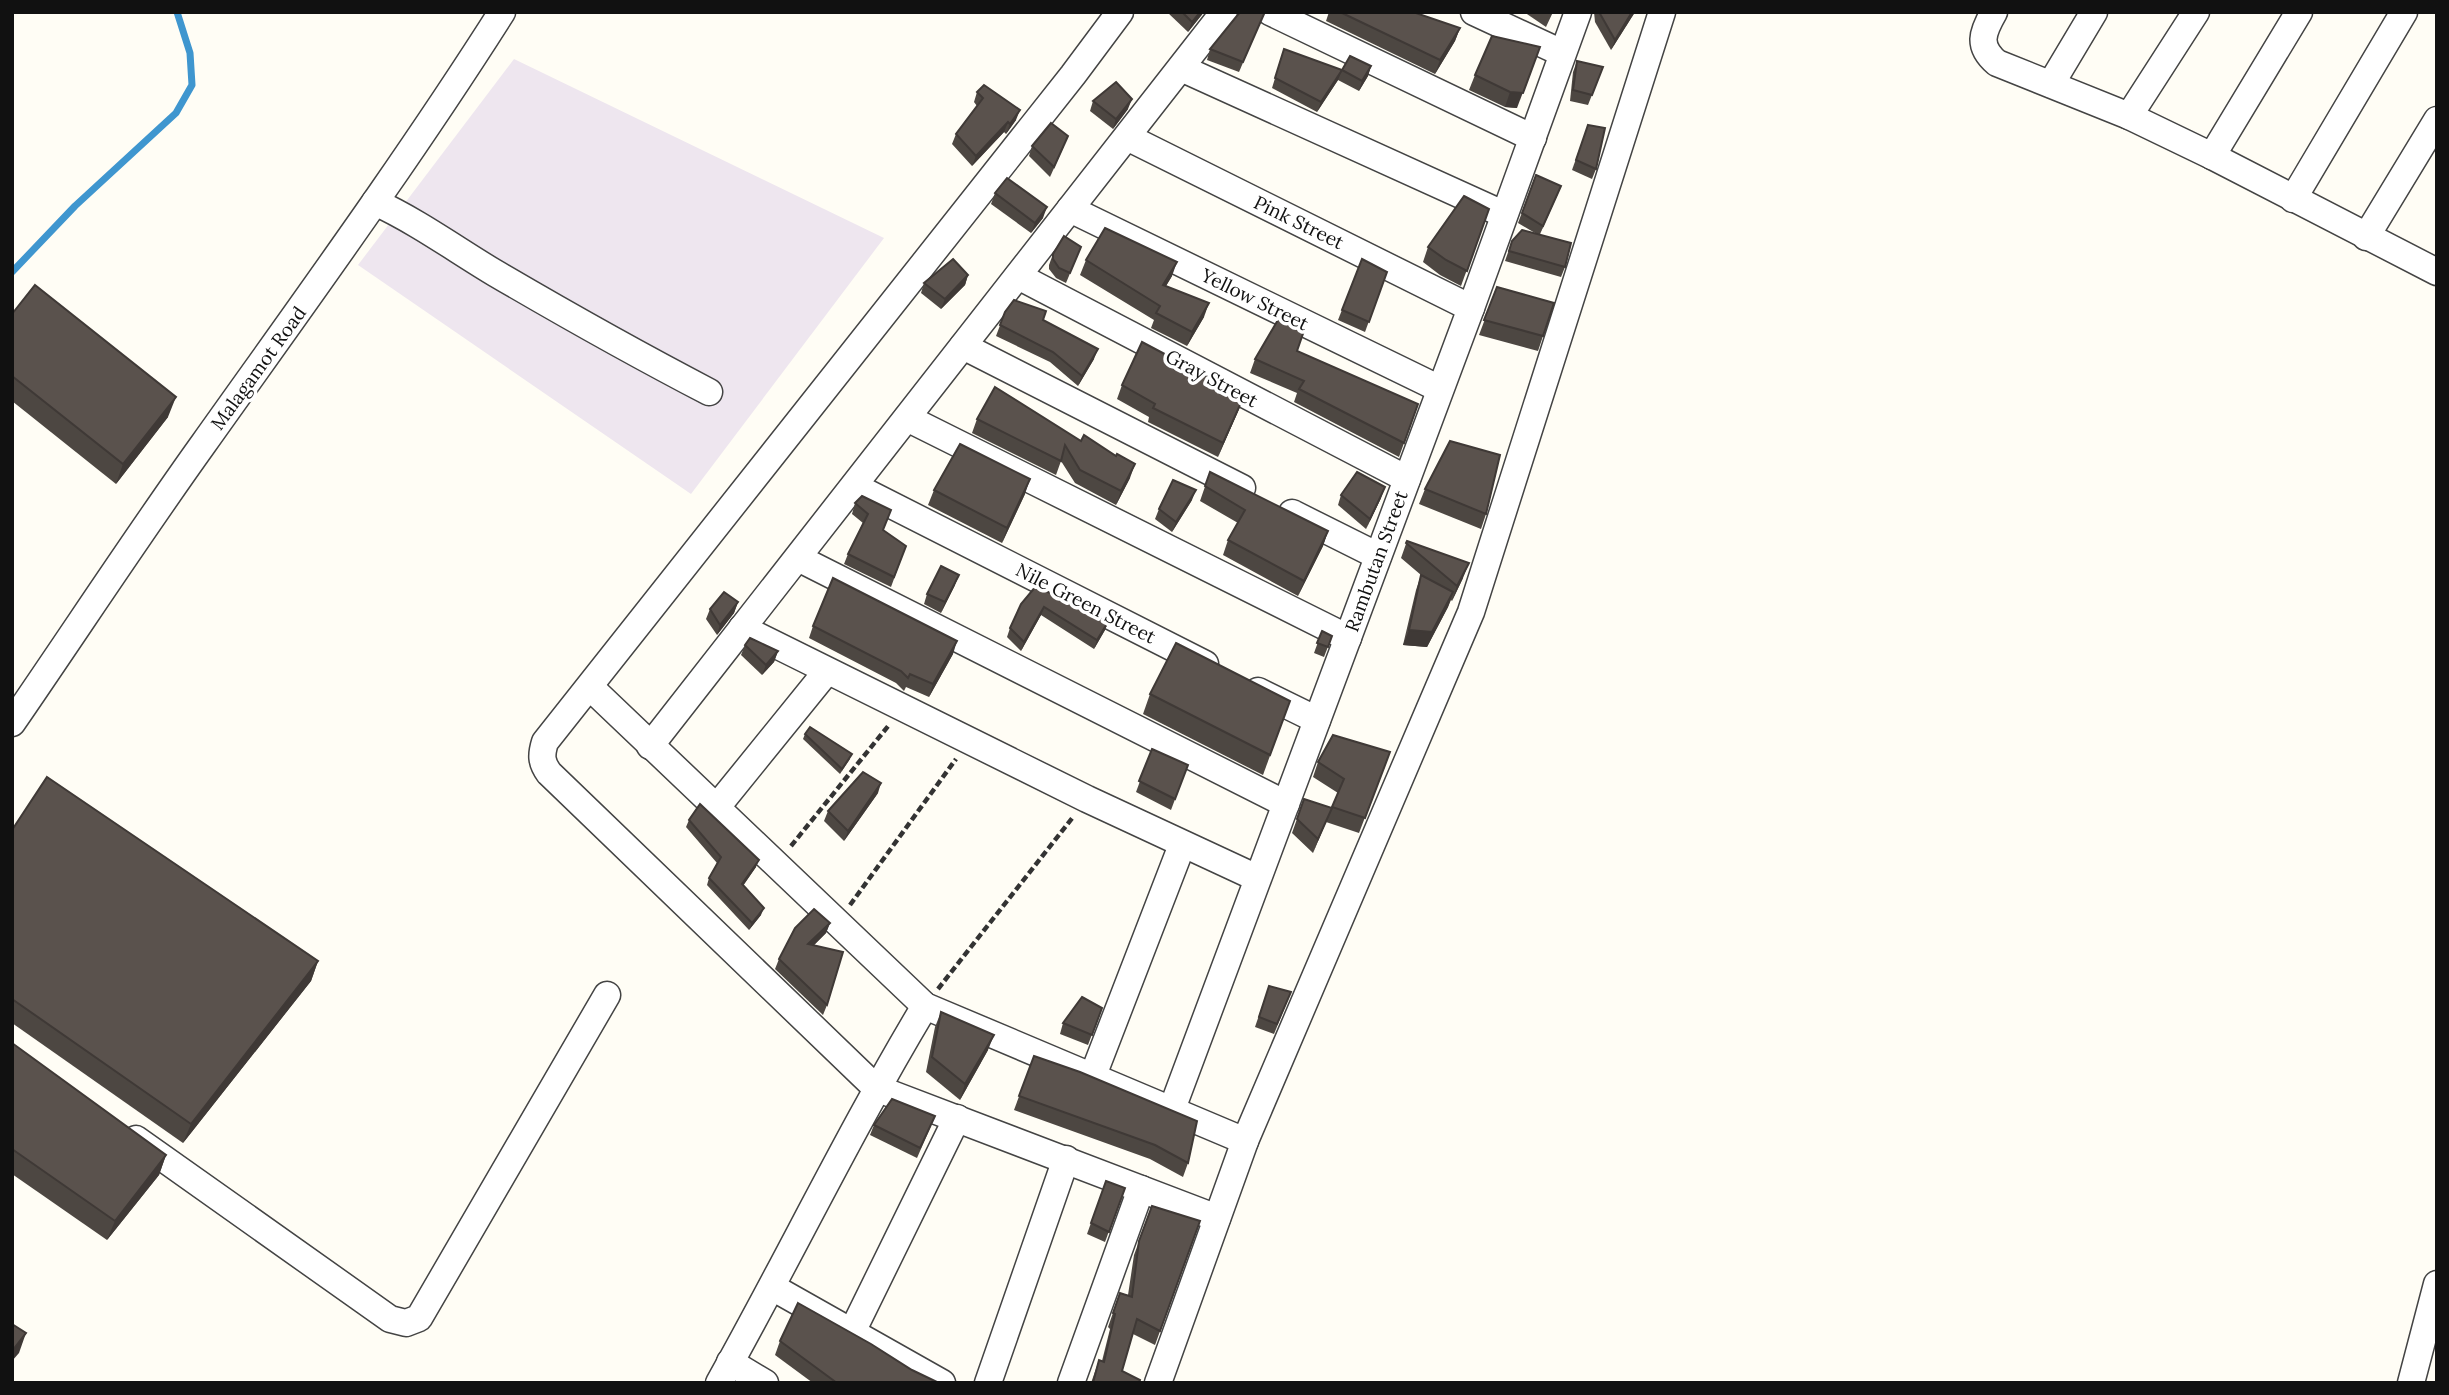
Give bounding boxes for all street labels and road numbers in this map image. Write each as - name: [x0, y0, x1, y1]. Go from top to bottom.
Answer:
- street label: Pink Street: [1250, 190, 1349, 254]
- street label: Yellow Street: [1196, 262, 1313, 336]
- street label: Malagamot Road: [205, 301, 311, 435]
- street label: Gray Street: [1162, 344, 1263, 413]
- street label: Rambutan Street: [1339, 486, 1413, 635]
- street label: Nile Green Street: [1012, 557, 1161, 649]

